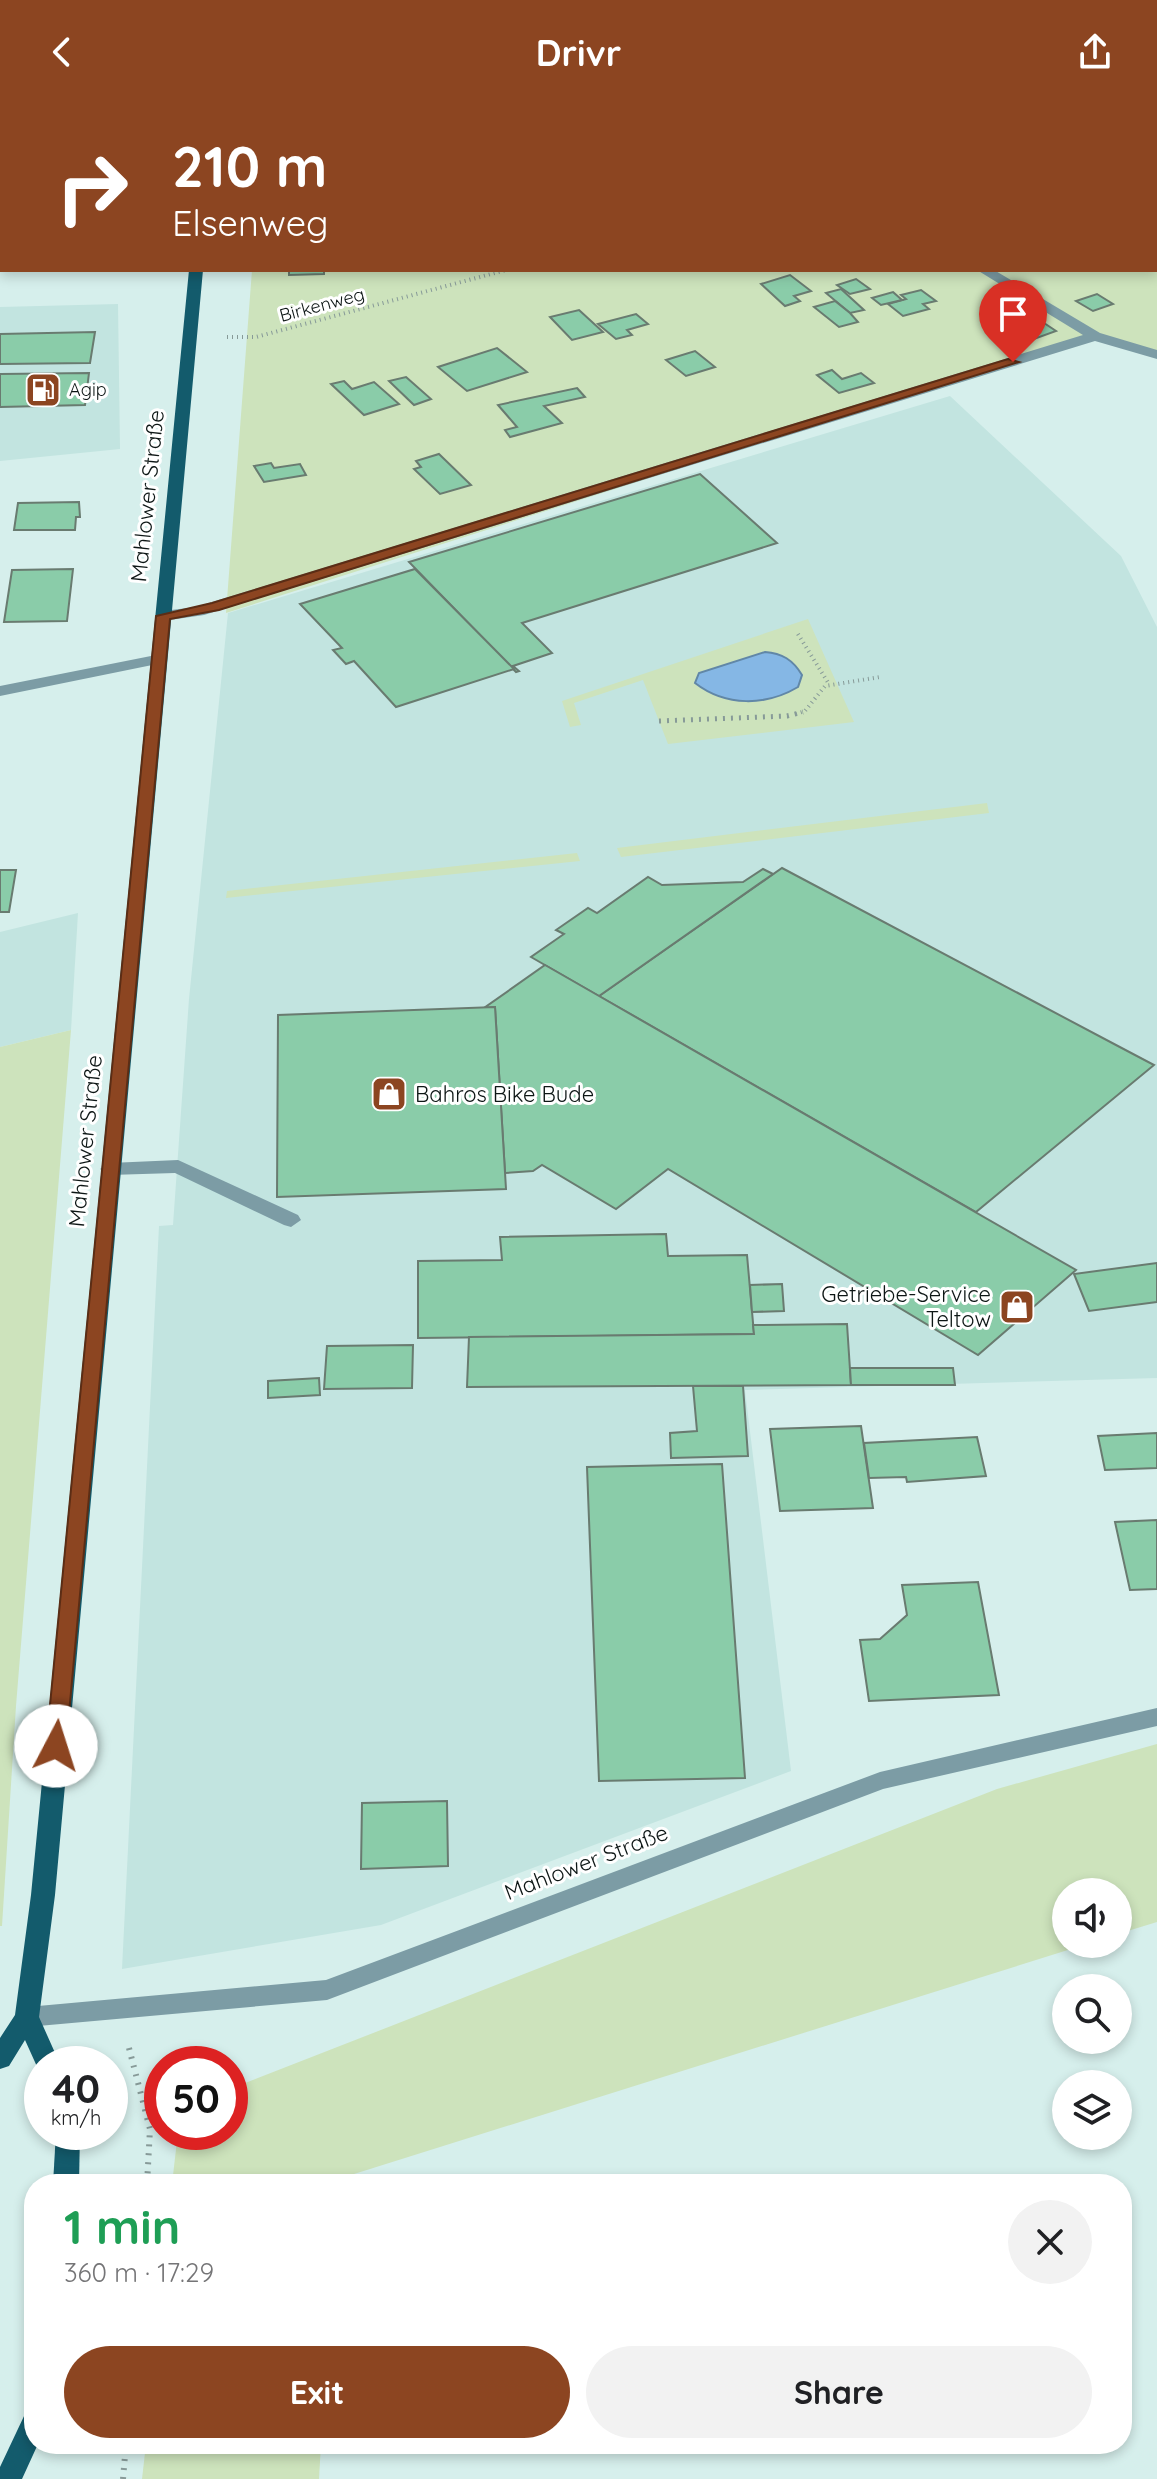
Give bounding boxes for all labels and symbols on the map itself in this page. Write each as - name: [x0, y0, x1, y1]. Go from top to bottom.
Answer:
- pin: [979, 280, 1047, 362]
- street label: Birkenweg: [277, 282, 367, 327]
- fuel station icon: Agip: [24, 371, 62, 409]
- place label: Agip: [69, 378, 107, 401]
- street label: Mahlower Straße: [124, 409, 170, 583]
- street label: Mahlower Straße: [62, 1054, 108, 1228]
- shop icon: Bahros Bike Bude: [370, 1075, 408, 1113]
- place label: Bahros Bike Bude: [415, 1080, 594, 1108]
- place label: Getriebe-Service Teltow: [821, 1280, 991, 1333]
- shop icon: Getriebe-Service Teltow: [998, 1288, 1036, 1326]
- position arrow: [14, 1704, 98, 1788]
- street label: Mahlower Straße: [500, 1818, 672, 1906]
- speed limit sign: 50: [144, 2046, 248, 2150]

